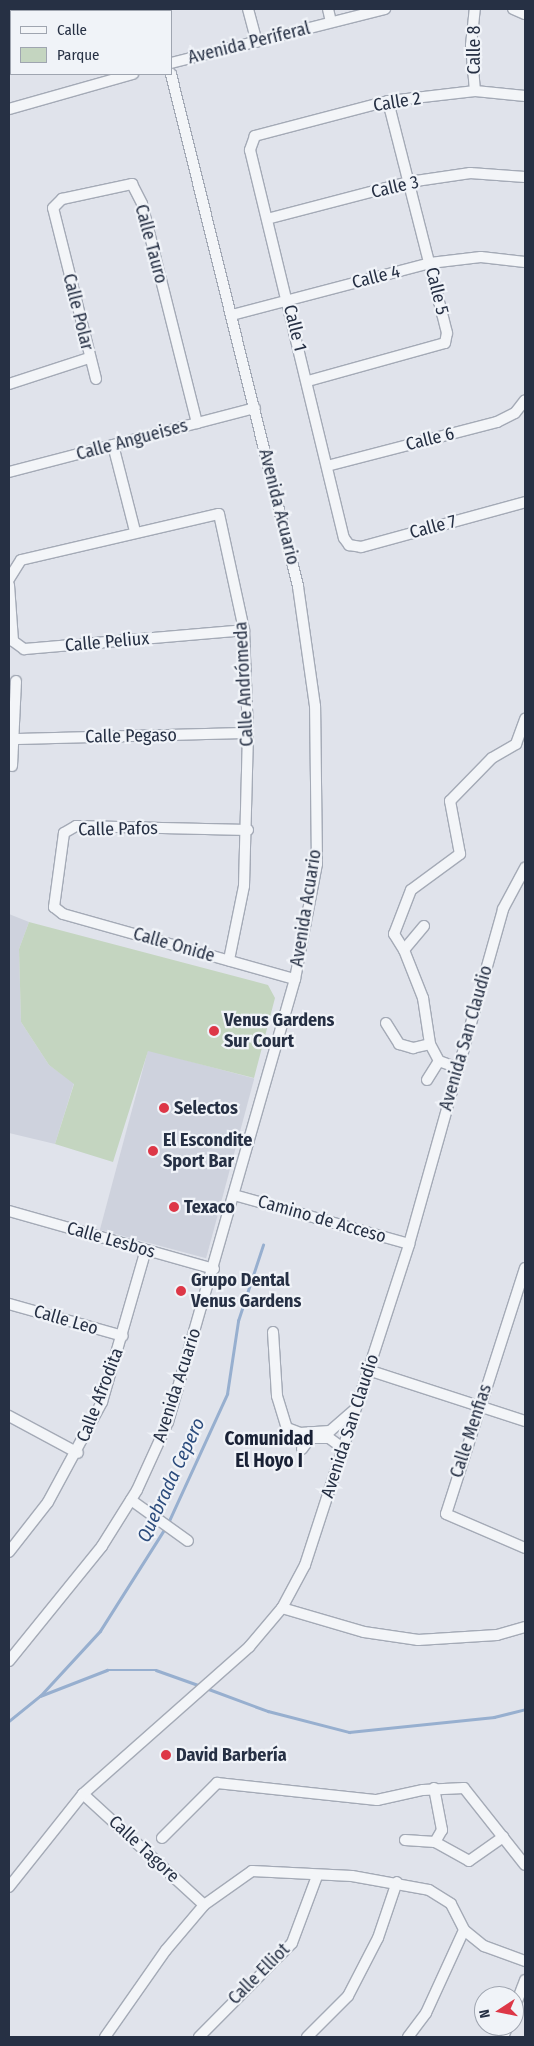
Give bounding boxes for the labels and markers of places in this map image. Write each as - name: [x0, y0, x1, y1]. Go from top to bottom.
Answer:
- place label: Venus Gardens Sur Court: [224, 1010, 334, 1052]
- marker: Venus Gardens Sur Court: [208, 1025, 220, 1037]
- place label: Selectos: [174, 1097, 238, 1119]
- marker: Selectos: [158, 1102, 170, 1114]
- place label: El Escondite Sport Bar: [163, 1130, 252, 1172]
- marker: El Escondite Sport Bar: [147, 1145, 159, 1157]
- place label: Texaco: [184, 1196, 235, 1218]
- marker: Texaco: [168, 1201, 180, 1213]
- place label: Grupo Dental Venus Gardens: [191, 1270, 301, 1312]
- marker: Grupo Dental Venus Gardens: [175, 1285, 187, 1297]
- place label: David Barbería: [176, 1744, 287, 1766]
- marker: David Barbería: [160, 1749, 172, 1761]

